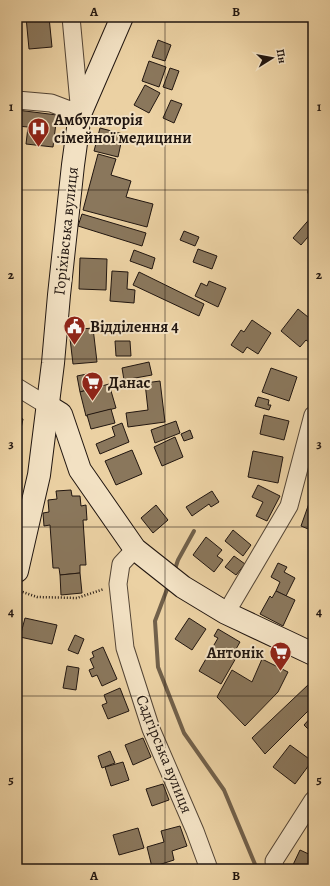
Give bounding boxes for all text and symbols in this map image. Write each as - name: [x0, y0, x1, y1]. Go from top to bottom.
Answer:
- text: A: [89, 3, 99, 20]
- text: B: [232, 3, 240, 20]
- north arrow: [252, 38, 292, 78]
- text: Пн: [273, 48, 290, 65]
- text: 1: [9, 98, 14, 115]
- text: 1: [317, 98, 322, 115]
- place label: Амбулаторія сімейної медицини: [53, 109, 192, 149]
- hospital icon: Амбулаторія сімейної медицини: [25, 116, 51, 149]
- street label: Горіхівська вулиця: [48, 165, 84, 296]
- text: 2: [8, 266, 15, 283]
- text: 2: [316, 266, 323, 283]
- public building icon: Відділення 4: [62, 314, 88, 347]
- place label: Відділення 4: [90, 316, 179, 338]
- supermarket icon: Данас: [79, 370, 105, 403]
- place label: Данас: [108, 372, 151, 394]
- text: 3: [8, 435, 14, 452]
- text: 3: [316, 435, 322, 452]
- text: 4: [8, 603, 14, 620]
- text: 4: [316, 603, 322, 620]
- supermarket icon: Антонік: [267, 640, 293, 673]
- place label: Антонік: [206, 642, 264, 664]
- street label: Садгірська вулиця: [130, 691, 198, 817]
- text: 5: [8, 771, 14, 788]
- text: 5: [316, 771, 322, 788]
- text: A: [89, 867, 99, 884]
- text: B: [232, 867, 240, 884]

